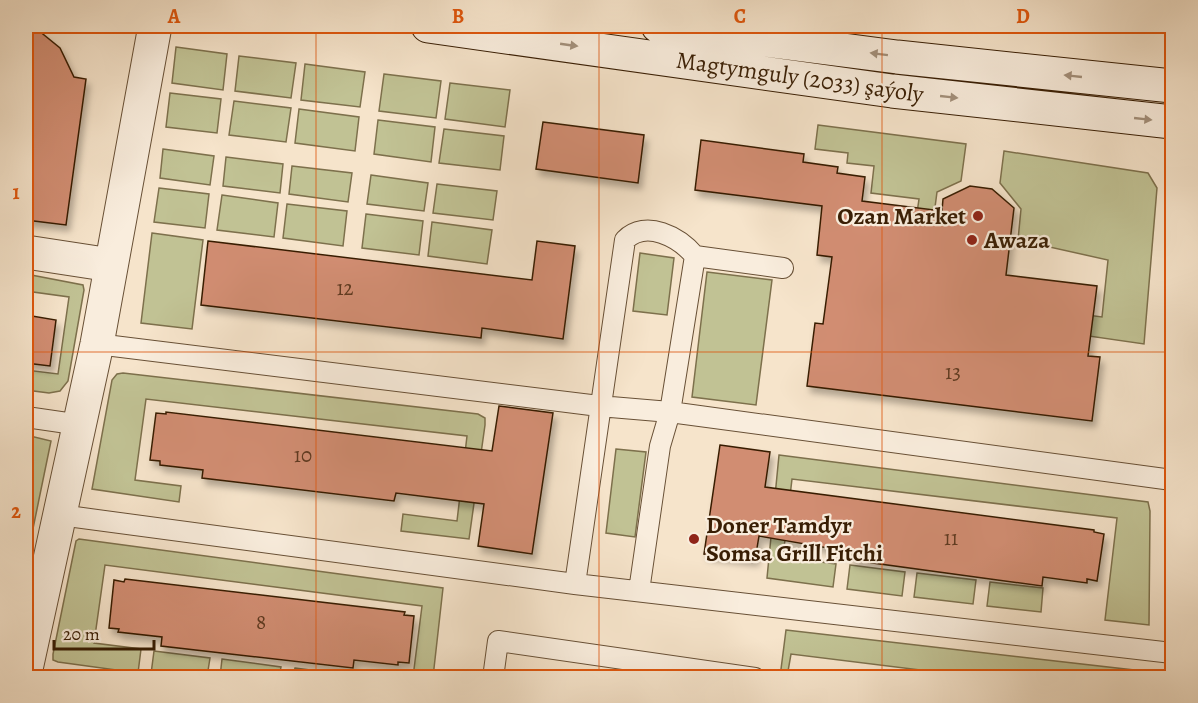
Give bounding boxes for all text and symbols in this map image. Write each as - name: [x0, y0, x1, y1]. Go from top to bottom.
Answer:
- text: A: [167, 3, 181, 30]
- text: B: [452, 3, 464, 30]
- text: C: [734, 3, 746, 30]
- text: D: [1016, 3, 1030, 30]
- one-way arrow: [559, 41, 578, 50]
- street label: Magtymguly (2033) şaýoly: [674, 44, 926, 110]
- one-way arrow: [869, 50, 888, 59]
- one-way arrow: [1063, 71, 1082, 80]
- one-way arrow: [940, 93, 959, 102]
- one-way arrow: [1133, 114, 1152, 124]
- text: 1: [12, 179, 20, 206]
- place label: Ozan Market: [837, 200, 966, 232]
- marker: Ozan Market: [971, 209, 985, 223]
- place label: Awaza: [983, 224, 1050, 256]
- marker: Awaza: [965, 233, 979, 247]
- house number: 12: [336, 274, 354, 302]
- house number: 13: [945, 358, 961, 386]
- house number: 10: [294, 441, 312, 469]
- text: 2: [11, 498, 21, 525]
- place label: Doner Tamdyr Somsa Grill Fitchi: [706, 509, 883, 569]
- house number: 11: [944, 524, 958, 552]
- marker: Doner Tamdyr Somsa Grill Fitchi: [687, 532, 701, 546]
- house number: 8: [256, 608, 266, 636]
- scale bar: [54, 613, 154, 651]
- text: 20 m: [63, 622, 100, 646]

